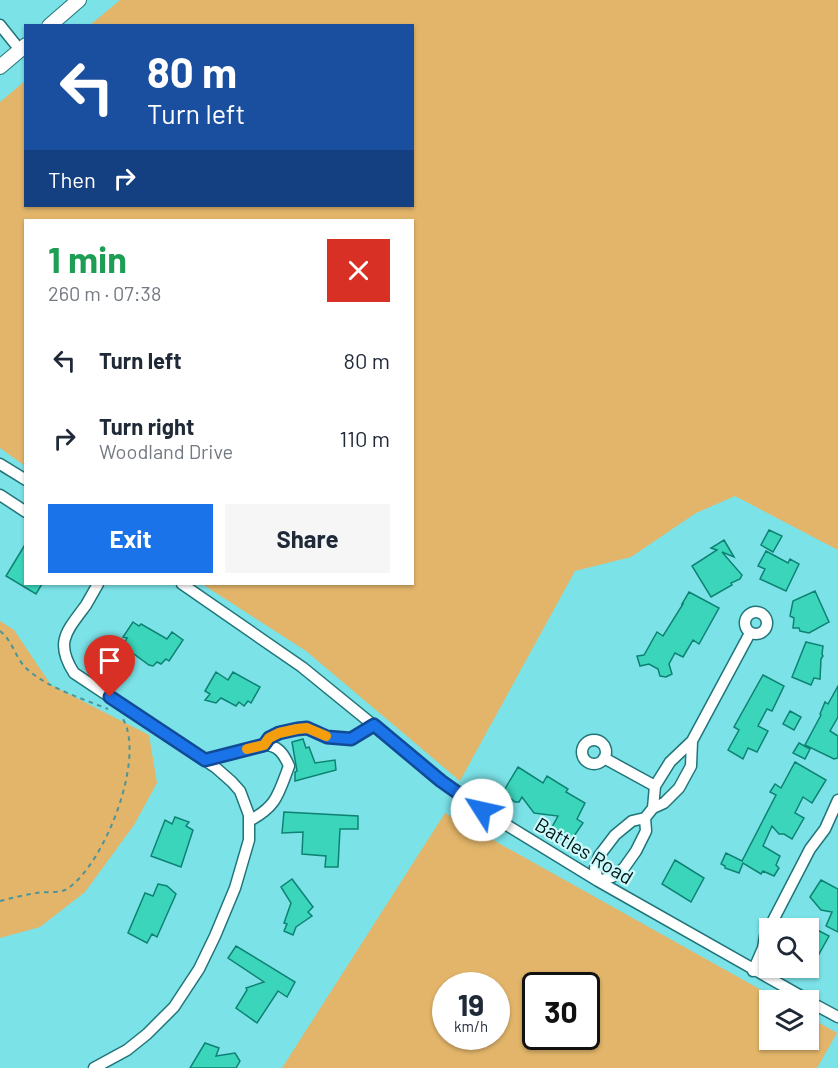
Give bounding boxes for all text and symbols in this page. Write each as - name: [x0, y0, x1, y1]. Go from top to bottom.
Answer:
- text: 80 m: [147, 46, 237, 96]
- icon: left: [48, 48, 126, 126]
- text: Turn left: [147, 97, 245, 129]
- icon: right: [108, 162, 141, 195]
- text: Then: [48, 166, 96, 192]
- text: 1 min: [48, 237, 127, 280]
- button: close: [327, 239, 390, 302]
- text: 260 m · 07:38: [48, 281, 161, 305]
- icon: left: [48, 344, 81, 377]
- text: Turn left: [99, 347, 182, 373]
- text: 80 m: [344, 347, 390, 373]
- text: Turn right: [99, 413, 194, 439]
- icon: right: [48, 422, 81, 455]
- text: 110 m: [340, 425, 390, 451]
- text: Woodland Drive: [99, 439, 233, 463]
- button: Exit: [48, 504, 213, 573]
- button: Share: [225, 504, 390, 573]
- pin: [84, 635, 135, 697]
- icon: arrive: [93, 644, 126, 677]
- position arrow: [450, 778, 514, 842]
- street label: Battles Road: [531, 812, 638, 889]
- map controls: [759, 918, 819, 1050]
- button: search: [759, 918, 819, 978]
- speed limit sign: 30: [522, 972, 600, 1050]
- text: 19: [458, 986, 484, 1022]
- button: layers: [759, 990, 819, 1050]
- text: km/h: [454, 1017, 488, 1035]

